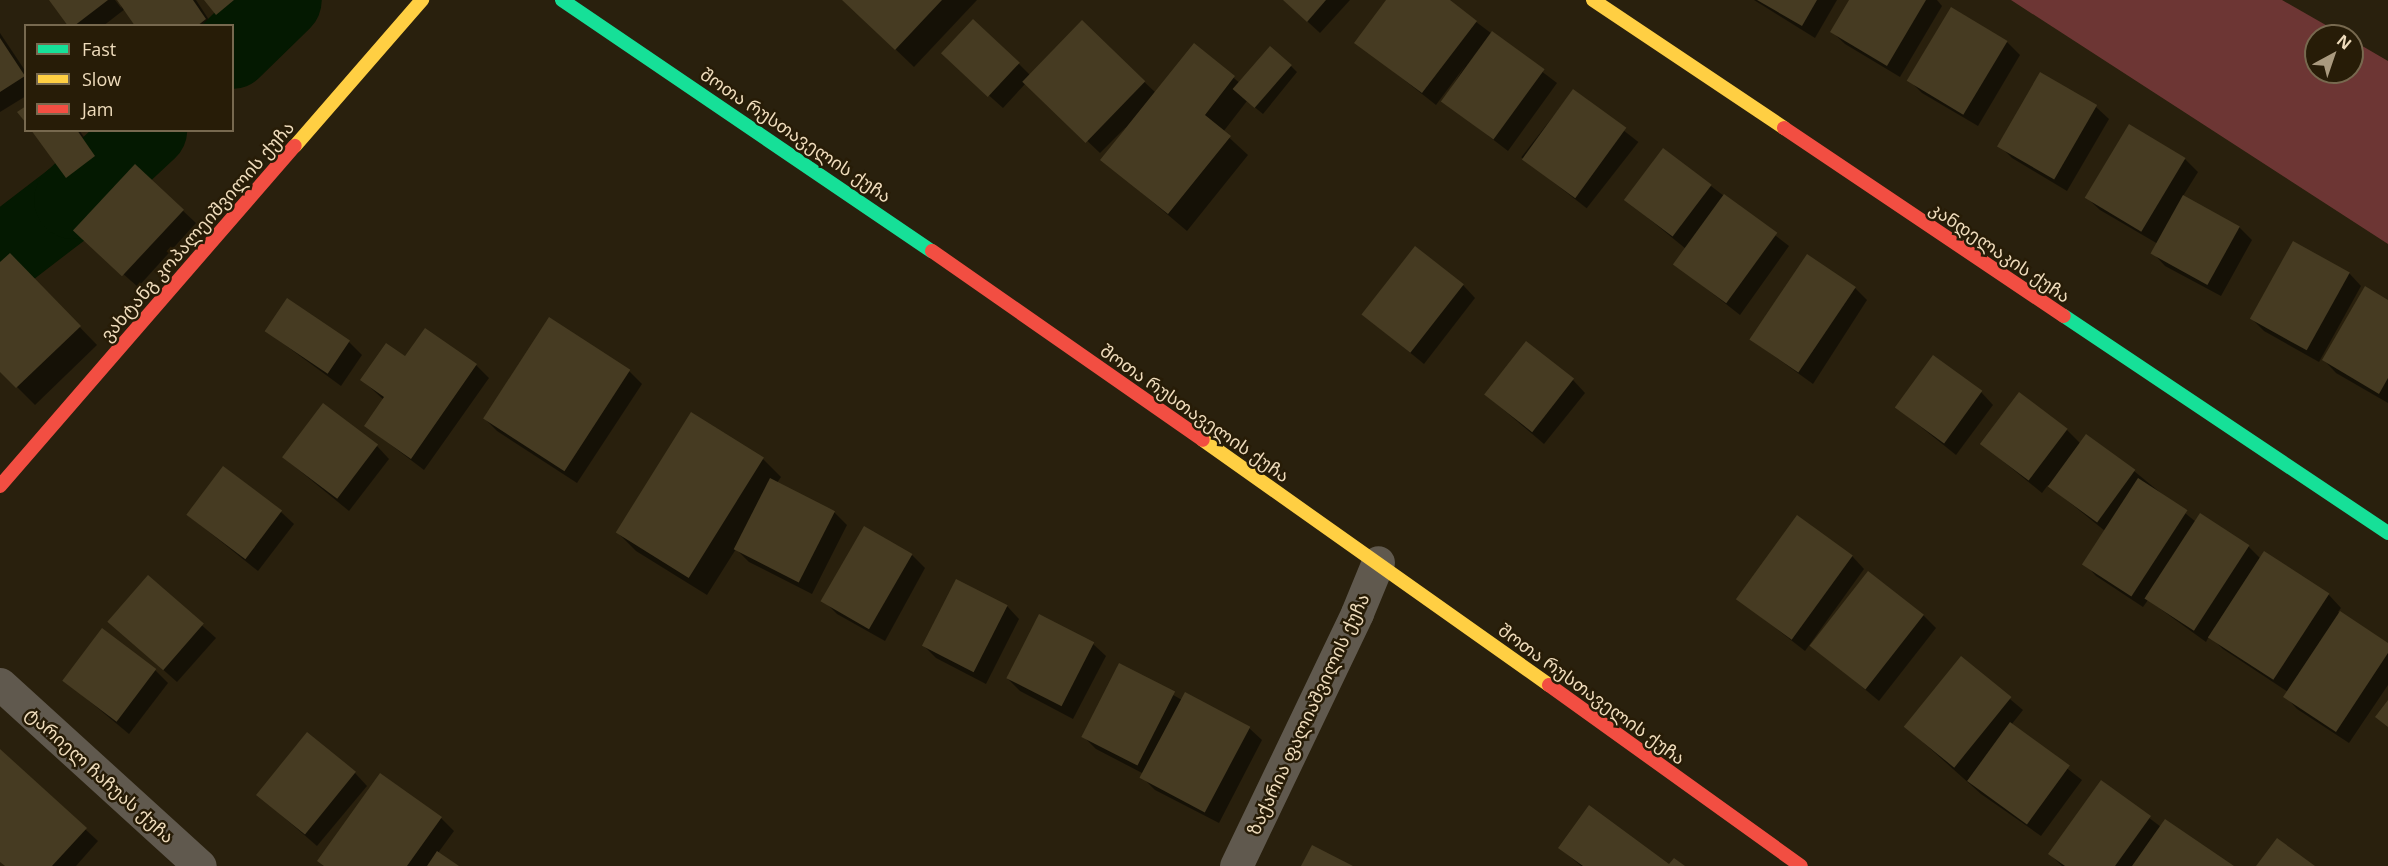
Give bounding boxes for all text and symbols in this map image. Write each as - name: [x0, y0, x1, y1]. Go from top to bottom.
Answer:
- legend: [24, 24, 234, 132]
- north arrow: [2304, 24, 2364, 84]
- text: N: [2332, 29, 2356, 54]
- text: Fast: [82, 37, 116, 61]
- street label: შოთა რუსთაველის ქუჩა: [696, 63, 896, 207]
- text: Slow: [82, 67, 121, 91]
- text: Jam: [82, 97, 114, 121]
- street label: ვახტანგ კოპალეიშვილის ქუჩა: [96, 117, 298, 345]
- street label: კანდელაკის ქუჩა: [1926, 197, 2074, 307]
- street label: შოთა რუსთაველის ქუჩა: [1096, 339, 1294, 487]
- street label: ზაქარია ფალიაშვილის ქუჩა: [1242, 590, 1374, 838]
- street label: შოთა რუსთაველის ქუჩა: [1494, 619, 1690, 769]
- street label: ტარიელ ჩაჩუას ქუჩა: [21, 703, 179, 847]

